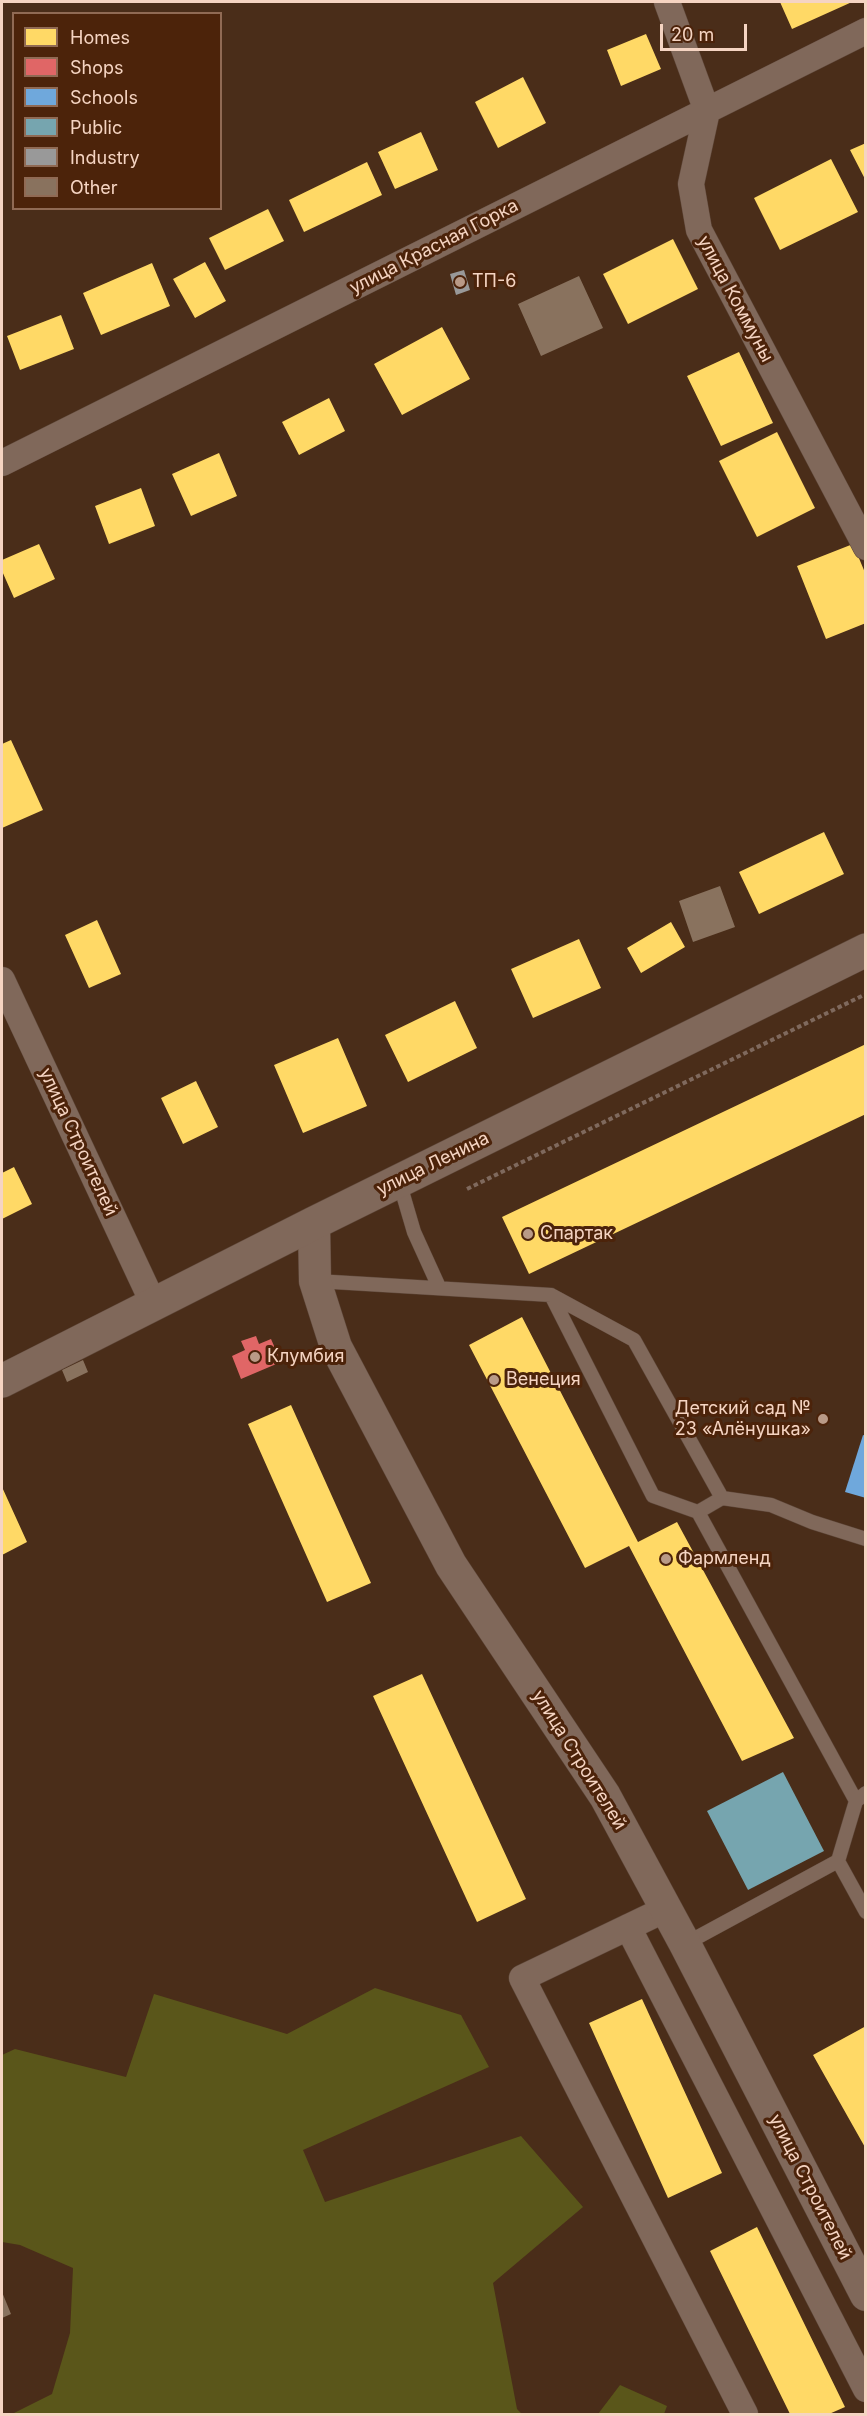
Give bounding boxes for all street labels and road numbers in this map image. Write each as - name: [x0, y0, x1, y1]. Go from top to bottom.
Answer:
- street label: улица Красная Горка: [346, 195, 522, 299]
- street label: улица Коммуны: [693, 232, 777, 366]
- street label: улица Строителей: [34, 1065, 122, 1219]
- street label: улица Ленина: [373, 1128, 493, 1200]
- street label: улица Строителей: [527, 1686, 631, 1834]
- street label: улица Строителей: [764, 2111, 856, 2263]

